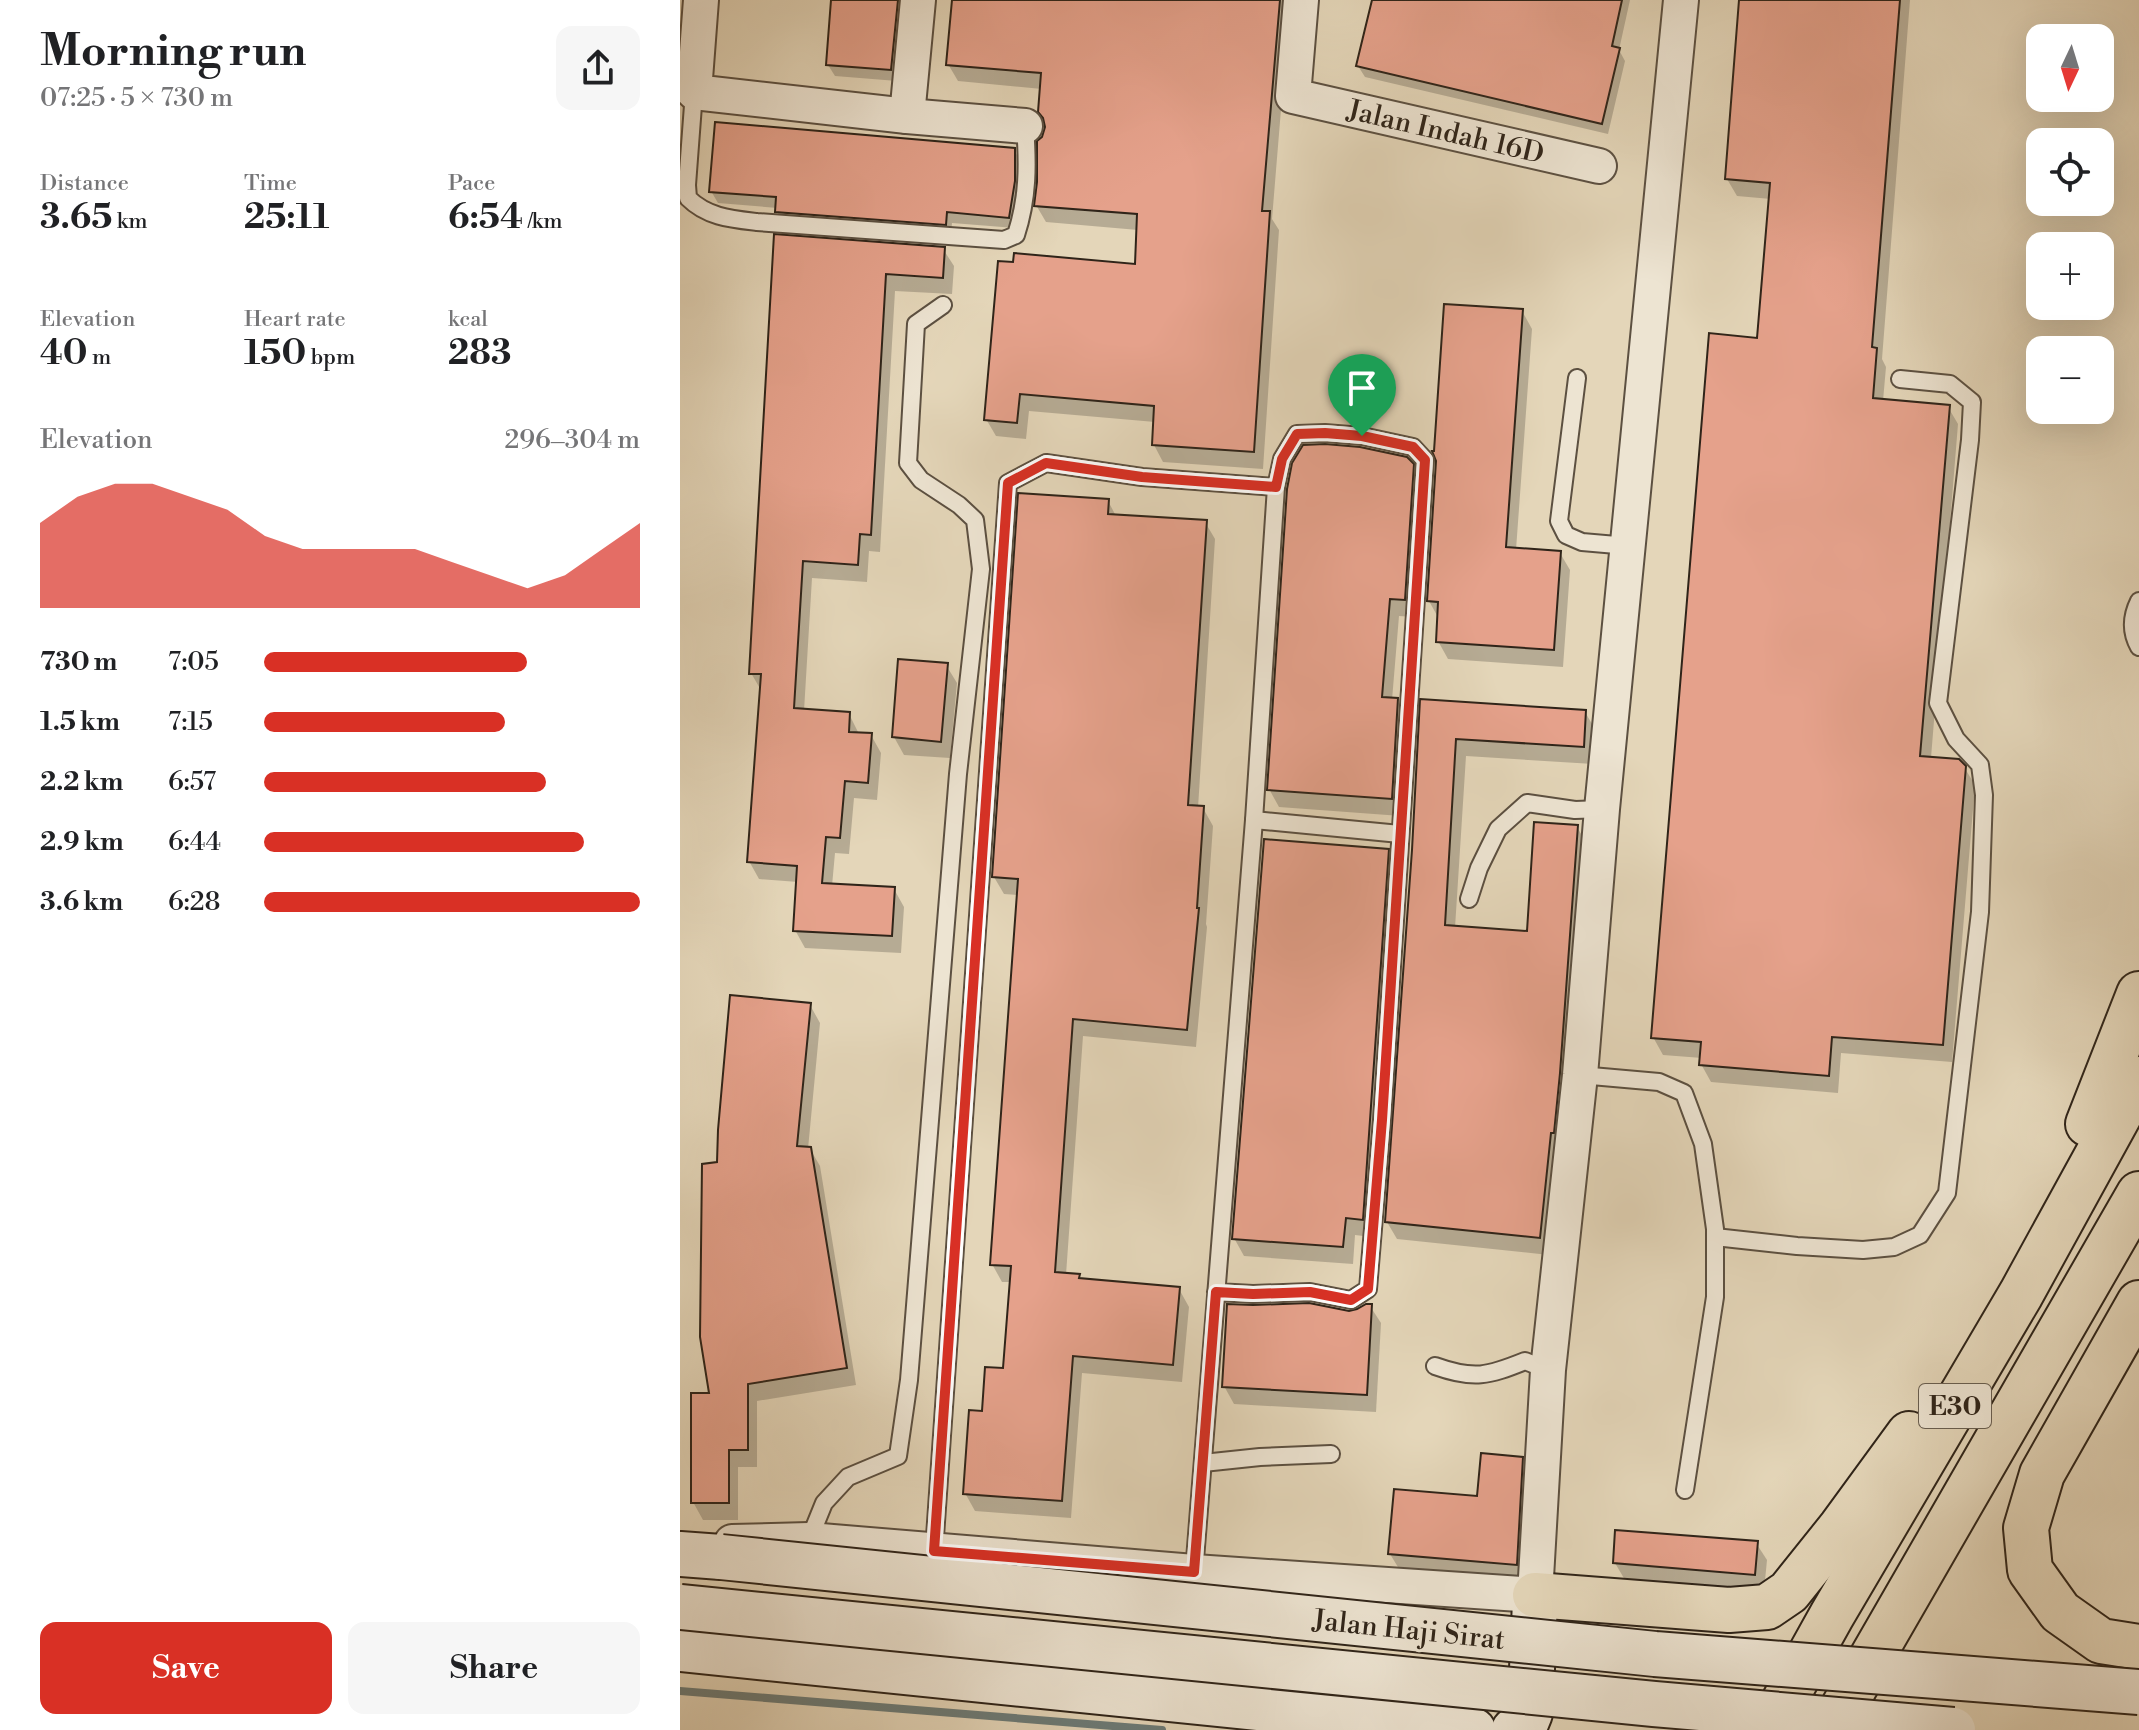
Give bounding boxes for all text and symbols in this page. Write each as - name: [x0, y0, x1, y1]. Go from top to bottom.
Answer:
- text: Morning run: [40, 24, 306, 79]
- north arrow: [2026, 24, 2114, 112]
- map controls: [2026, 24, 2114, 424]
- button: share: [556, 26, 640, 110]
- text: 07:25 · 5 × 730 m: [40, 82, 233, 114]
- street label: Jalan Indah 16D: [1343, 93, 1547, 172]
- button: locate: [2026, 128, 2114, 216]
- text: Distance: [40, 170, 129, 197]
- text: Time: [244, 170, 297, 197]
- text: Pace: [448, 170, 495, 197]
- text: 3.65: [40, 197, 112, 239]
- text: 25:11: [244, 197, 329, 239]
- text: 6:54: [448, 197, 523, 239]
- text: km: [112, 208, 148, 235]
- text: /km: [523, 208, 563, 235]
- button: +: [2026, 232, 2114, 320]
- text: Elevation: [40, 306, 135, 333]
- text: Heart rate: [244, 306, 346, 333]
- text: kcal: [448, 306, 488, 333]
- text: 40: [40, 333, 88, 375]
- text: 150: [244, 333, 306, 375]
- text: 283: [448, 333, 511, 375]
- button: −: [2026, 336, 2114, 424]
- text: m: [88, 344, 111, 371]
- text: bpm: [306, 344, 355, 371]
- pin: [1328, 354, 1396, 436]
- icon: arrive: [1340, 366, 1384, 410]
- text: Elevation: [40, 424, 153, 456]
- text: 296–304 m: [504, 424, 640, 456]
- text: 730 m: [40, 646, 117, 678]
- text: 7:05: [168, 646, 219, 678]
- text: 1.5 km: [40, 706, 120, 738]
- text: 7:15: [168, 706, 213, 738]
- text: 2.2 km: [40, 766, 124, 798]
- text: 6:57: [168, 766, 216, 798]
- text: 2.9 km: [40, 826, 124, 858]
- text: 6:44: [168, 826, 221, 858]
- text: 3.6 km: [40, 886, 123, 918]
- text: 6:28: [168, 886, 220, 918]
- road number: E30: [1919, 1384, 1991, 1428]
- street label: Jalan Haji Sirat: [1310, 1603, 1507, 1658]
- button: Save: [40, 1622, 332, 1714]
- button: Share: [348, 1622, 640, 1714]

